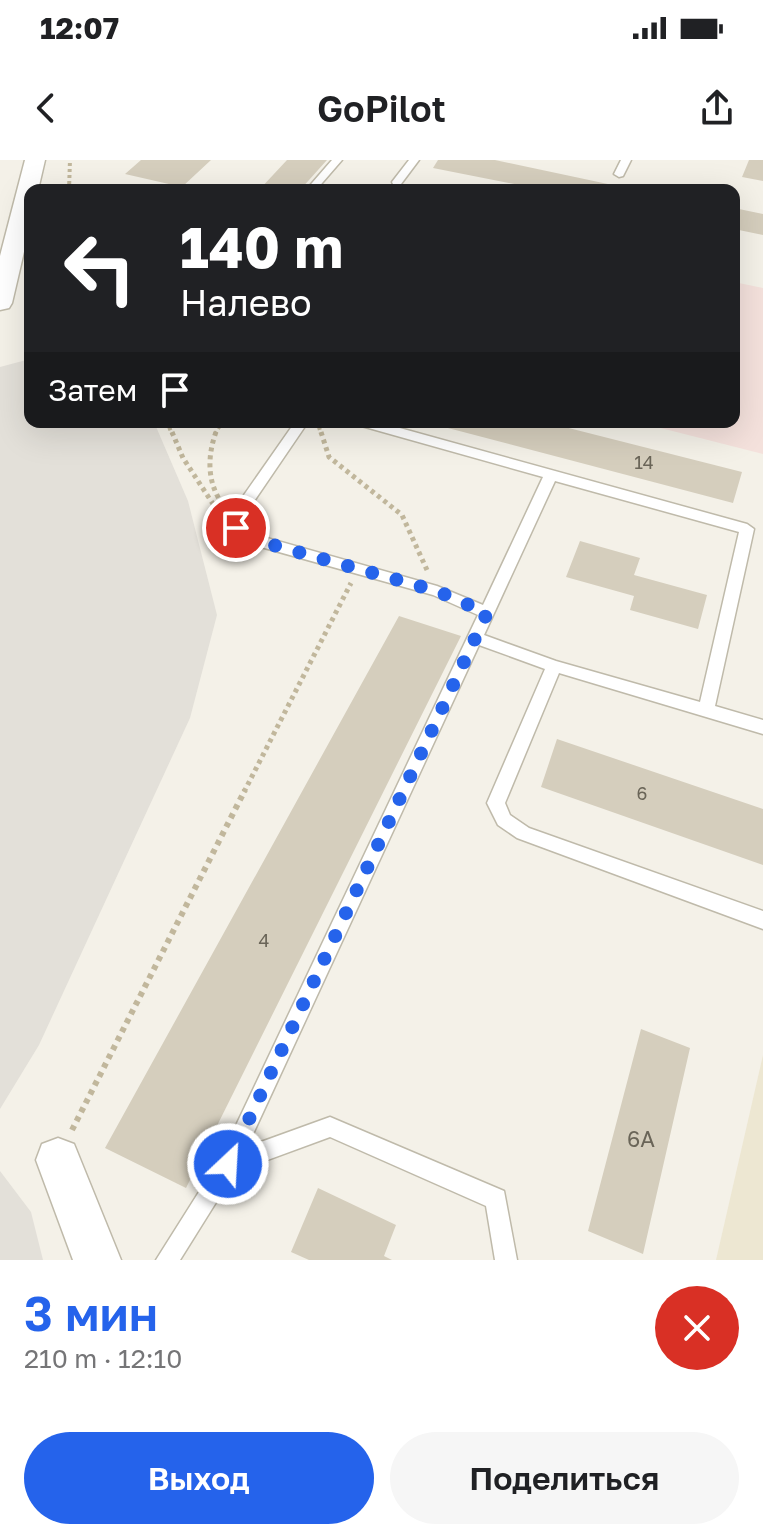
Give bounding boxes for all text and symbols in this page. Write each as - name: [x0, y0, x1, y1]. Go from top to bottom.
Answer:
- text: 12:07: [40, 10, 119, 46]
- icon: back: [24, 86, 68, 130]
- icon: share: [695, 86, 739, 130]
- text: GoPilot: [317, 87, 446, 130]
- text: 140 m: [180, 213, 343, 280]
- icon: left: [48, 216, 152, 320]
- text: Налево: [180, 281, 312, 324]
- icon: arrive: [153, 368, 197, 412]
- text: Затем: [48, 372, 137, 408]
- house number: 14: [634, 451, 654, 473]
- pin: [202, 494, 270, 562]
- icon: arrive: [214, 506, 258, 550]
- house number: 6: [637, 782, 647, 804]
- house number: 4: [259, 929, 270, 951]
- position arrow: [186, 1122, 270, 1206]
- house number: 6А: [627, 1125, 655, 1152]
- text: 3 мин: [24, 1284, 158, 1342]
- button: close: [655, 1286, 739, 1370]
- text: 210 m · 12:10: [24, 1343, 182, 1374]
- button: Выход: [24, 1432, 374, 1524]
- button: Поделиться: [390, 1432, 739, 1524]

